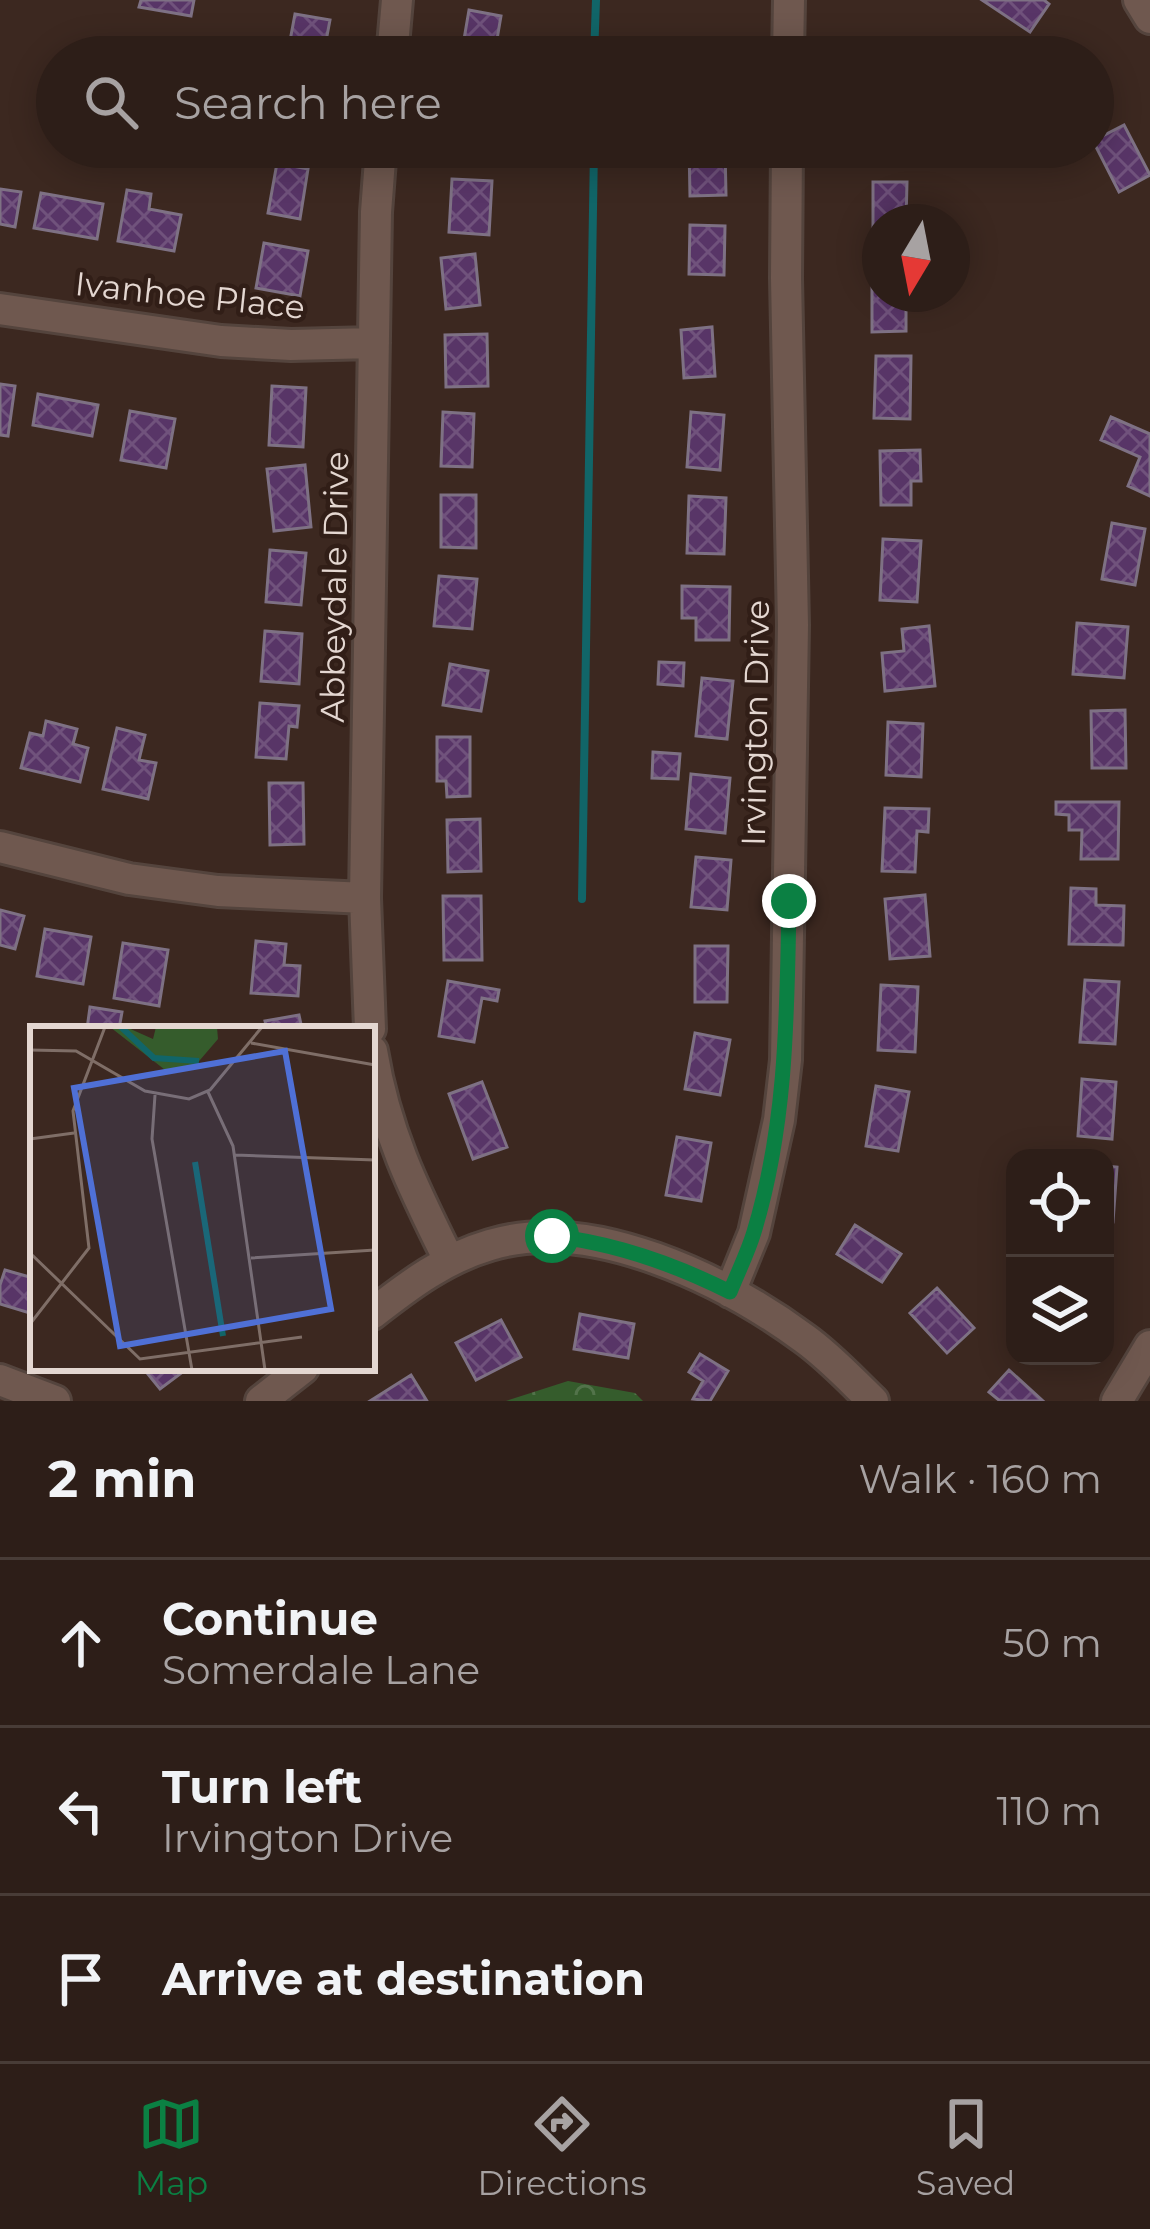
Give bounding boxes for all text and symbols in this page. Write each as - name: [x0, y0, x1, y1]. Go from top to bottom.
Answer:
- search box: [36, 36, 1114, 168]
- icon: search: [78, 69, 144, 135]
- text: Search here: [174, 75, 442, 130]
- north arrow: [862, 204, 970, 312]
- street label: Ivanhoe Place: [73, 263, 307, 327]
- street label: Abbeydale Drive: [312, 451, 356, 723]
- street label: Irvington Drive: [733, 600, 777, 846]
- route end: [762, 874, 816, 928]
- inset map: [30, 1026, 375, 1371]
- map controls: [1006, 1149, 1114, 1365]
- button: locate: [1006, 1149, 1114, 1257]
- route start: [525, 1209, 579, 1263]
- button: layers: [1006, 1257, 1114, 1365]
- text: 2 min: [48, 1448, 197, 1510]
- text: Walk · 160 m: [858, 1455, 1102, 1503]
- text: Continue: [162, 1591, 378, 1646]
- icon: ahead: [48, 1610, 114, 1676]
- text: 50 m: [1003, 1619, 1102, 1667]
- text: Somerdale Lane: [162, 1646, 480, 1694]
- text: Turn left: [162, 1759, 362, 1814]
- icon: left: [48, 1778, 114, 1844]
- text: 110 m: [996, 1787, 1102, 1835]
- text: Irvington Drive: [162, 1814, 453, 1862]
- icon: arrive: [48, 1946, 114, 2012]
- text: Arrive at destination: [162, 1951, 645, 2006]
- tab: Map: [135, 2091, 208, 2203]
- tab: Directions: [478, 2091, 647, 2203]
- tab: Saved: [916, 2091, 1015, 2203]

